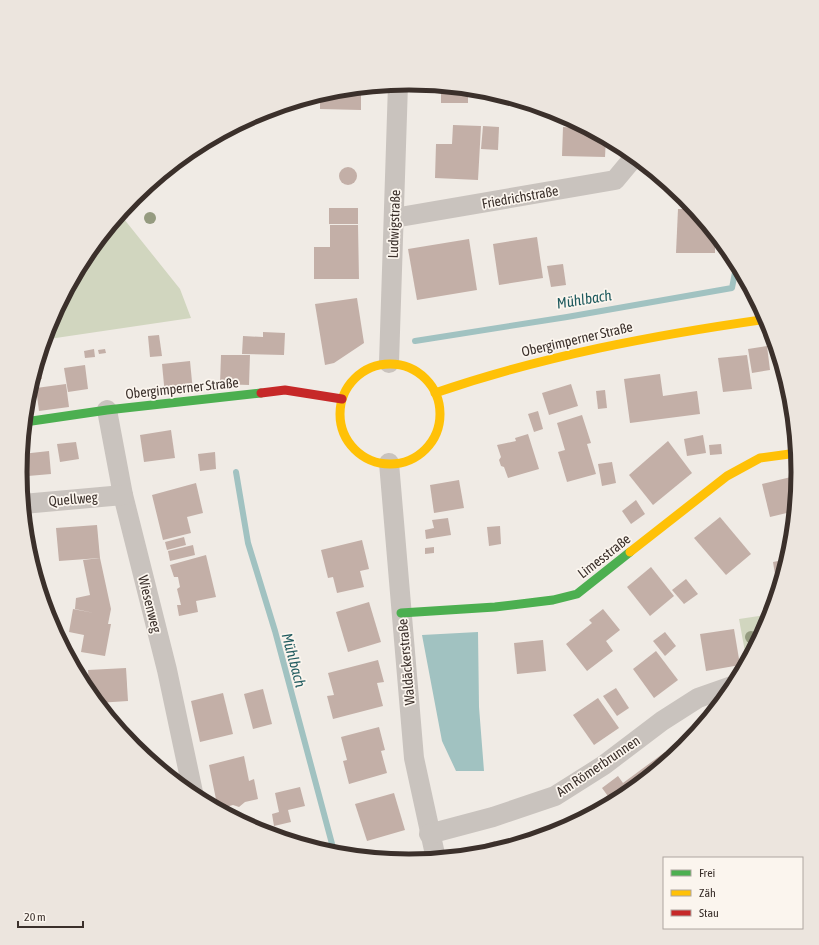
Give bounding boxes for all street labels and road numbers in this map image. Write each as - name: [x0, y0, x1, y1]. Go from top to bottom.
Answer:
- street label: Friedrichstraße: [481, 182, 559, 212]
- street label: Ludwigstraße: [385, 189, 403, 259]
- street label: Obergimperner Straße: [520, 318, 634, 360]
- street label: Obergimperner Straße: [125, 374, 239, 402]
- street label: Quellweg: [48, 489, 98, 509]
- street label: Limesstraße: [575, 531, 633, 581]
- street label: Wiesenweg: [135, 574, 165, 634]
- street label: Waldäckerstraße: [394, 618, 418, 706]
- street label: Am Römerbrunnen: [553, 732, 643, 800]

